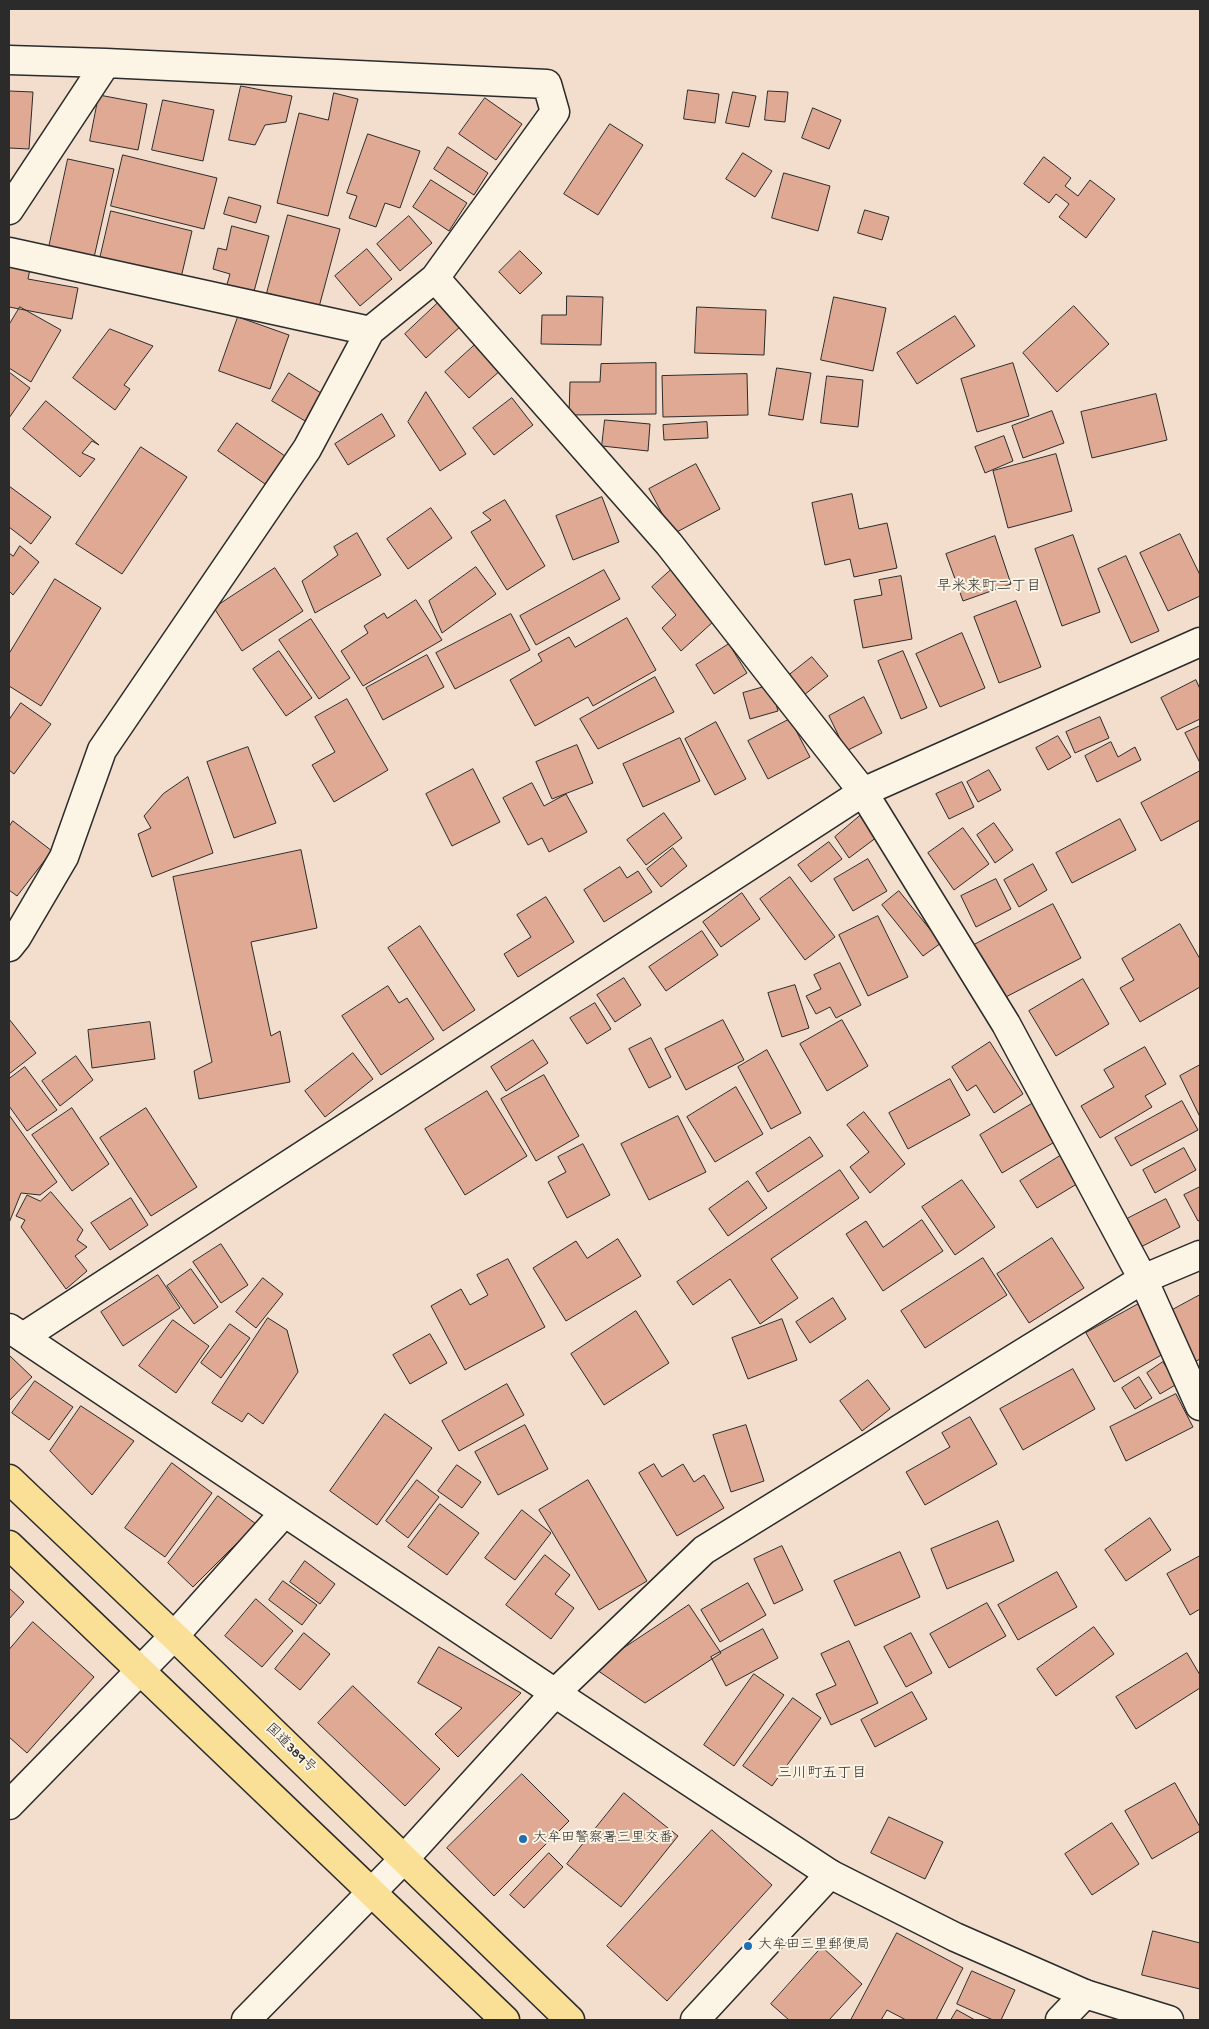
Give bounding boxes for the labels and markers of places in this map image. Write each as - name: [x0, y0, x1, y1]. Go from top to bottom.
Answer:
- place label: 大牟田警察署三里交番: [533, 1831, 673, 1847]
- marker: 大牟田警察署三里交番: [517, 1833, 529, 1845]
- place label: 大牟田三里郵便局: [758, 1938, 870, 1954]
- marker: 大牟田三里郵便局: [742, 1940, 754, 1952]

